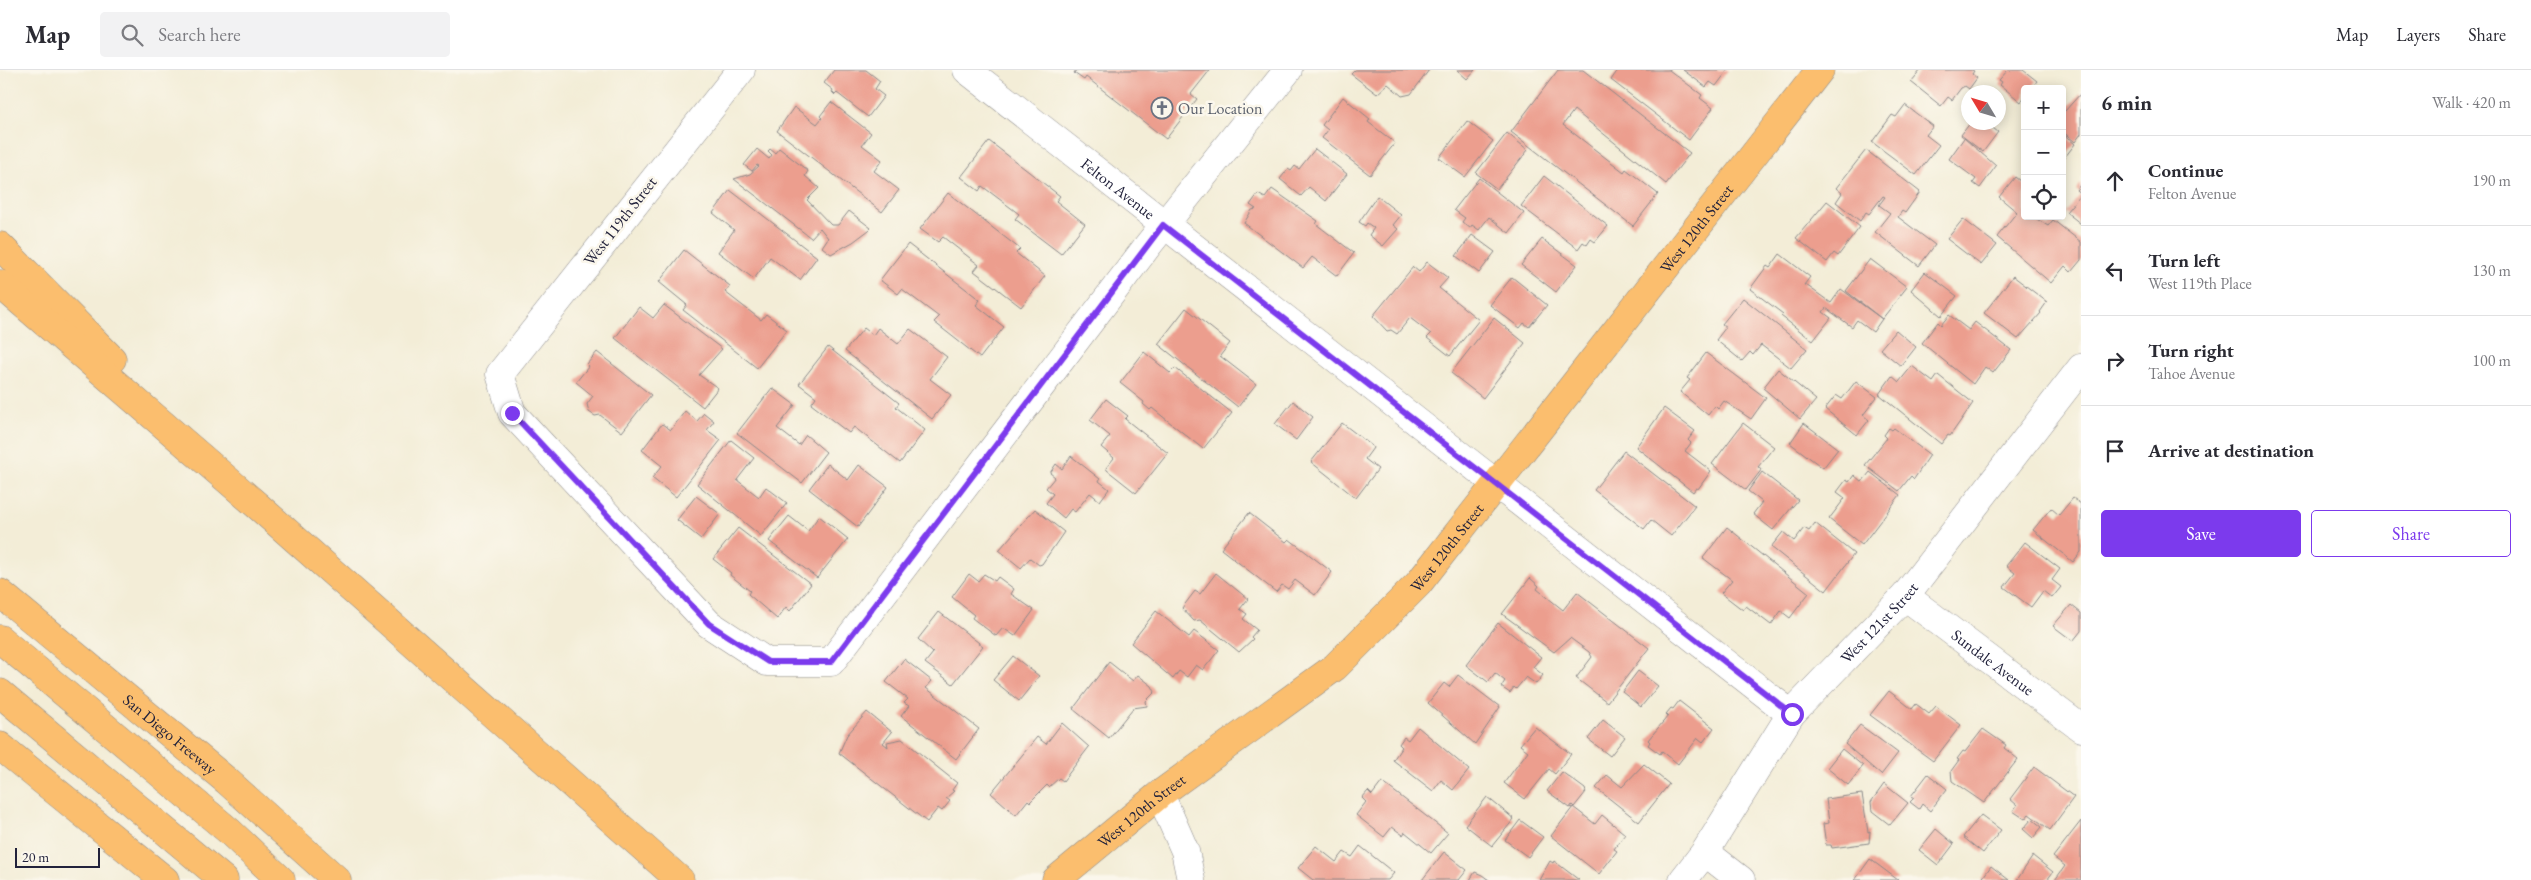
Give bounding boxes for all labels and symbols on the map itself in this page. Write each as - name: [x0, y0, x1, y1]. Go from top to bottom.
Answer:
- north arrow: [1961, 85, 2006, 130]
- church icon: Our Location: [1150, 96, 1174, 120]
- place label: Our Location: [1178, 98, 1263, 119]
- street label: Felton Avenue: [1077, 153, 1160, 224]
- street label: West 119th Street: [579, 172, 661, 270]
- street label: West 120th Street: [1655, 180, 1737, 277]
- route end: [501, 402, 524, 425]
- street label: West 120th Street: [1405, 499, 1488, 597]
- street label: West 121st Street: [1835, 578, 1922, 668]
- street label: Sundale Avenue: [1947, 624, 2039, 700]
- street label: San Diego Freeway: [119, 689, 222, 780]
- route start: [1781, 703, 1804, 726]
- street label: West 120th Street: [1093, 769, 1189, 852]
- scale bar: [15, 845, 100, 868]

